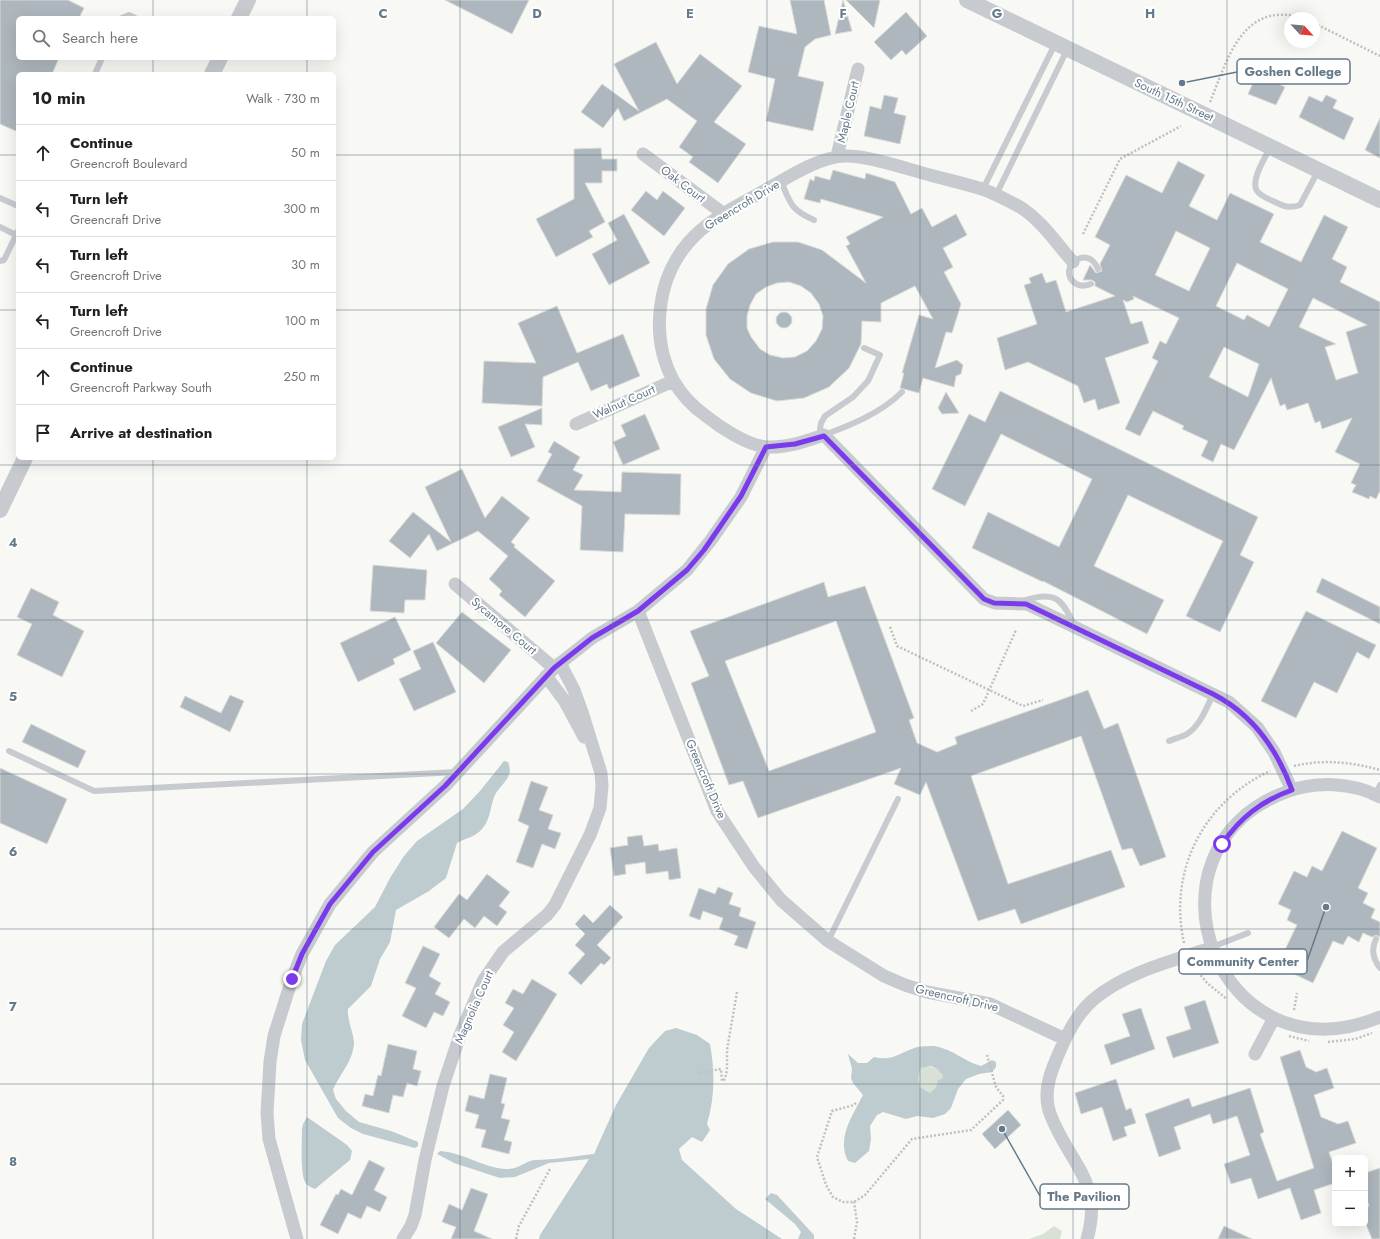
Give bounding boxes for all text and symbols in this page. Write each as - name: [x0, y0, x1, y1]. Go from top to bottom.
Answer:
- text: C: [378, 4, 388, 23]
- text: D: [532, 4, 542, 23]
- text: E: [686, 4, 694, 23]
- text: F: [839, 4, 847, 23]
- text: G: [992, 4, 1003, 23]
- text: H: [1145, 4, 1155, 23]
- north arrow: [1284, 12, 1320, 48]
- search box: [16, 16, 336, 60]
- icon: search: [30, 27, 52, 49]
- text: Search here: [62, 27, 138, 49]
- callout: Goshen College: [1237, 59, 1350, 84]
- text: Goshen College: [1244, 62, 1342, 81]
- street label: South 15th Street: [1131, 74, 1217, 126]
- street label: Maple Court: [832, 79, 864, 145]
- text: 10 min: [32, 86, 85, 110]
- text: Walk · 730 m: [246, 89, 320, 108]
- text: Continue: [70, 132, 133, 154]
- icon: ahead: [32, 142, 54, 164]
- text: 50 m: [291, 143, 320, 162]
- text: Greencroft Boulevard: [70, 154, 187, 173]
- street label: Oak Court: [657, 161, 709, 207]
- street label: Greencroft Drive: [701, 175, 783, 235]
- text: Turn left: [70, 188, 128, 210]
- icon: left: [32, 198, 54, 220]
- text: 300 m: [283, 199, 320, 218]
- text: Greencraft Drive: [70, 210, 161, 229]
- text: Turn left: [70, 244, 128, 266]
- icon: left: [32, 254, 54, 276]
- text: 30 m: [291, 255, 320, 274]
- text: Greencroft Drive: [70, 266, 162, 285]
- text: Turn left: [70, 300, 128, 322]
- icon: left: [32, 310, 54, 332]
- text: 100 m: [285, 311, 320, 330]
- text: Greencroft Drive: [70, 322, 162, 341]
- text: Continue: [70, 356, 133, 378]
- icon: ahead: [32, 366, 54, 388]
- text: 250 m: [283, 367, 320, 386]
- text: Greencroft Parkway South: [70, 378, 212, 397]
- street label: Walnut Court: [590, 380, 658, 424]
- icon: arrive: [32, 422, 54, 444]
- text: Arrive at destination: [70, 422, 212, 444]
- text: 4: [8, 533, 18, 552]
- street label: Sycamore Court: [467, 593, 541, 659]
- text: 5: [9, 687, 17, 706]
- street label: Greencroft Drive: [681, 736, 731, 822]
- route start: [1213, 835, 1231, 853]
- text: 6: [9, 842, 18, 861]
- callout: Community Center: [1179, 949, 1307, 974]
- text: Community Center: [1187, 952, 1300, 971]
- street label: Magnolia Court: [450, 967, 498, 1047]
- route end: [283, 970, 301, 988]
- street label: Greencroft Drive: [914, 980, 1000, 1016]
- text: 7: [9, 997, 17, 1016]
- text: 8: [9, 1152, 17, 1171]
- map controls: [1332, 1155, 1368, 1227]
- button: +: [1332, 1155, 1368, 1191]
- callout: The Pavilion: [1040, 1184, 1129, 1209]
- text: The Pavilion: [1047, 1187, 1121, 1206]
- button: −: [1332, 1191, 1368, 1227]

